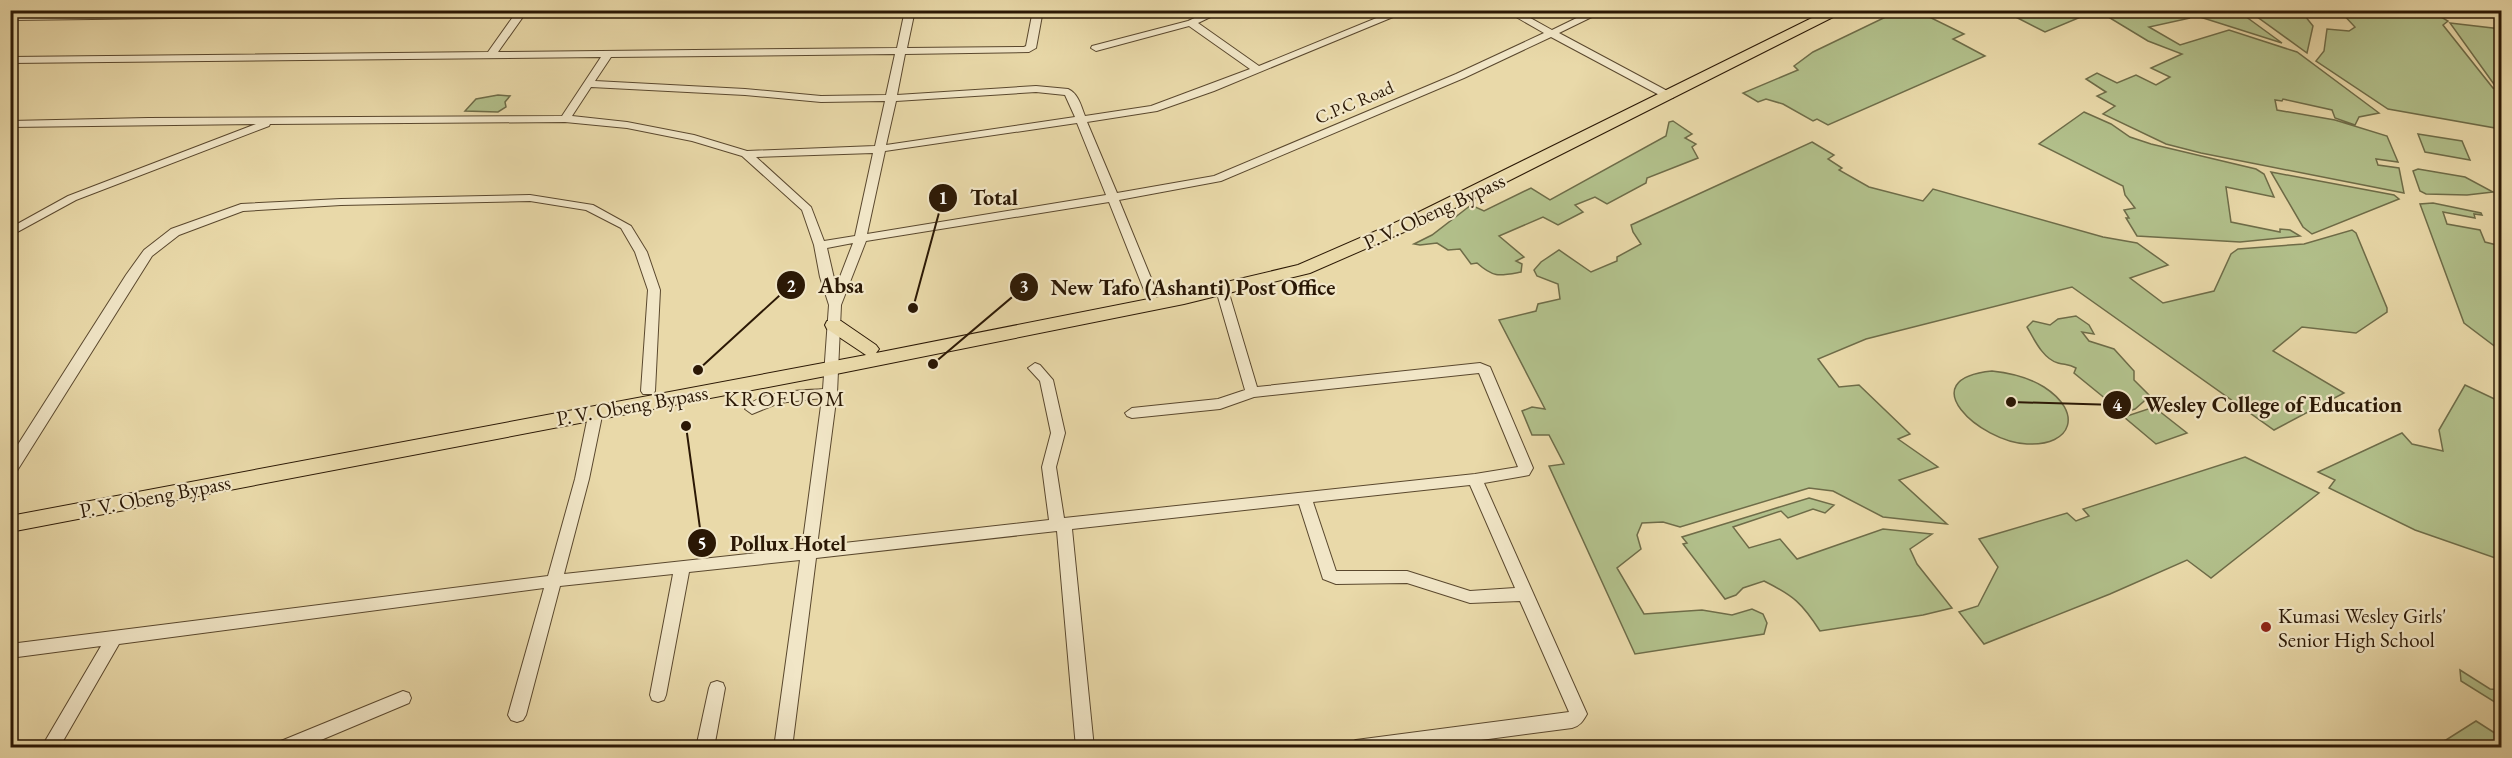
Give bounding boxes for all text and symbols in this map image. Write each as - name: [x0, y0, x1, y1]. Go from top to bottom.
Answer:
- street label: C.P.C Road: [1311, 75, 1398, 129]
- street label: P. V. Obeng Bypass: [1359, 166, 1509, 256]
- callout: Total: [928, 178, 1030, 218]
- text: Total: [970, 183, 1018, 212]
- text: 1: [938, 186, 948, 209]
- callout: Absa: [776, 265, 875, 305]
- callout: New Tafo (Ashanti) Post Office: [1009, 267, 1348, 307]
- text: Absa: [817, 271, 864, 300]
- text: New Tafo (Ashanti) Post Office: [1050, 273, 1336, 302]
- text: 2: [786, 274, 796, 297]
- text: 3: [1019, 275, 1029, 298]
- street label: P. V. Obeng Bypass: [554, 378, 710, 432]
- district label: KROFUOM: [724, 384, 846, 413]
- callout: Wesley College of Education: [2102, 385, 2414, 425]
- text: Wesley College of Education: [2144, 390, 2403, 419]
- text: 4: [2112, 393, 2122, 416]
- street label: P. V. Obeng Bypass: [77, 468, 233, 524]
- callout: Pollux Hotel: [687, 523, 858, 563]
- text: Pollux Hotel: [730, 529, 846, 558]
- text: 5: [697, 532, 707, 555]
- place label: Kumasi Wesley Girls' Senior High School: [2278, 602, 2446, 653]
- marker: Kumasi Wesley Girls' Senior High School: [2259, 620, 2273, 634]

